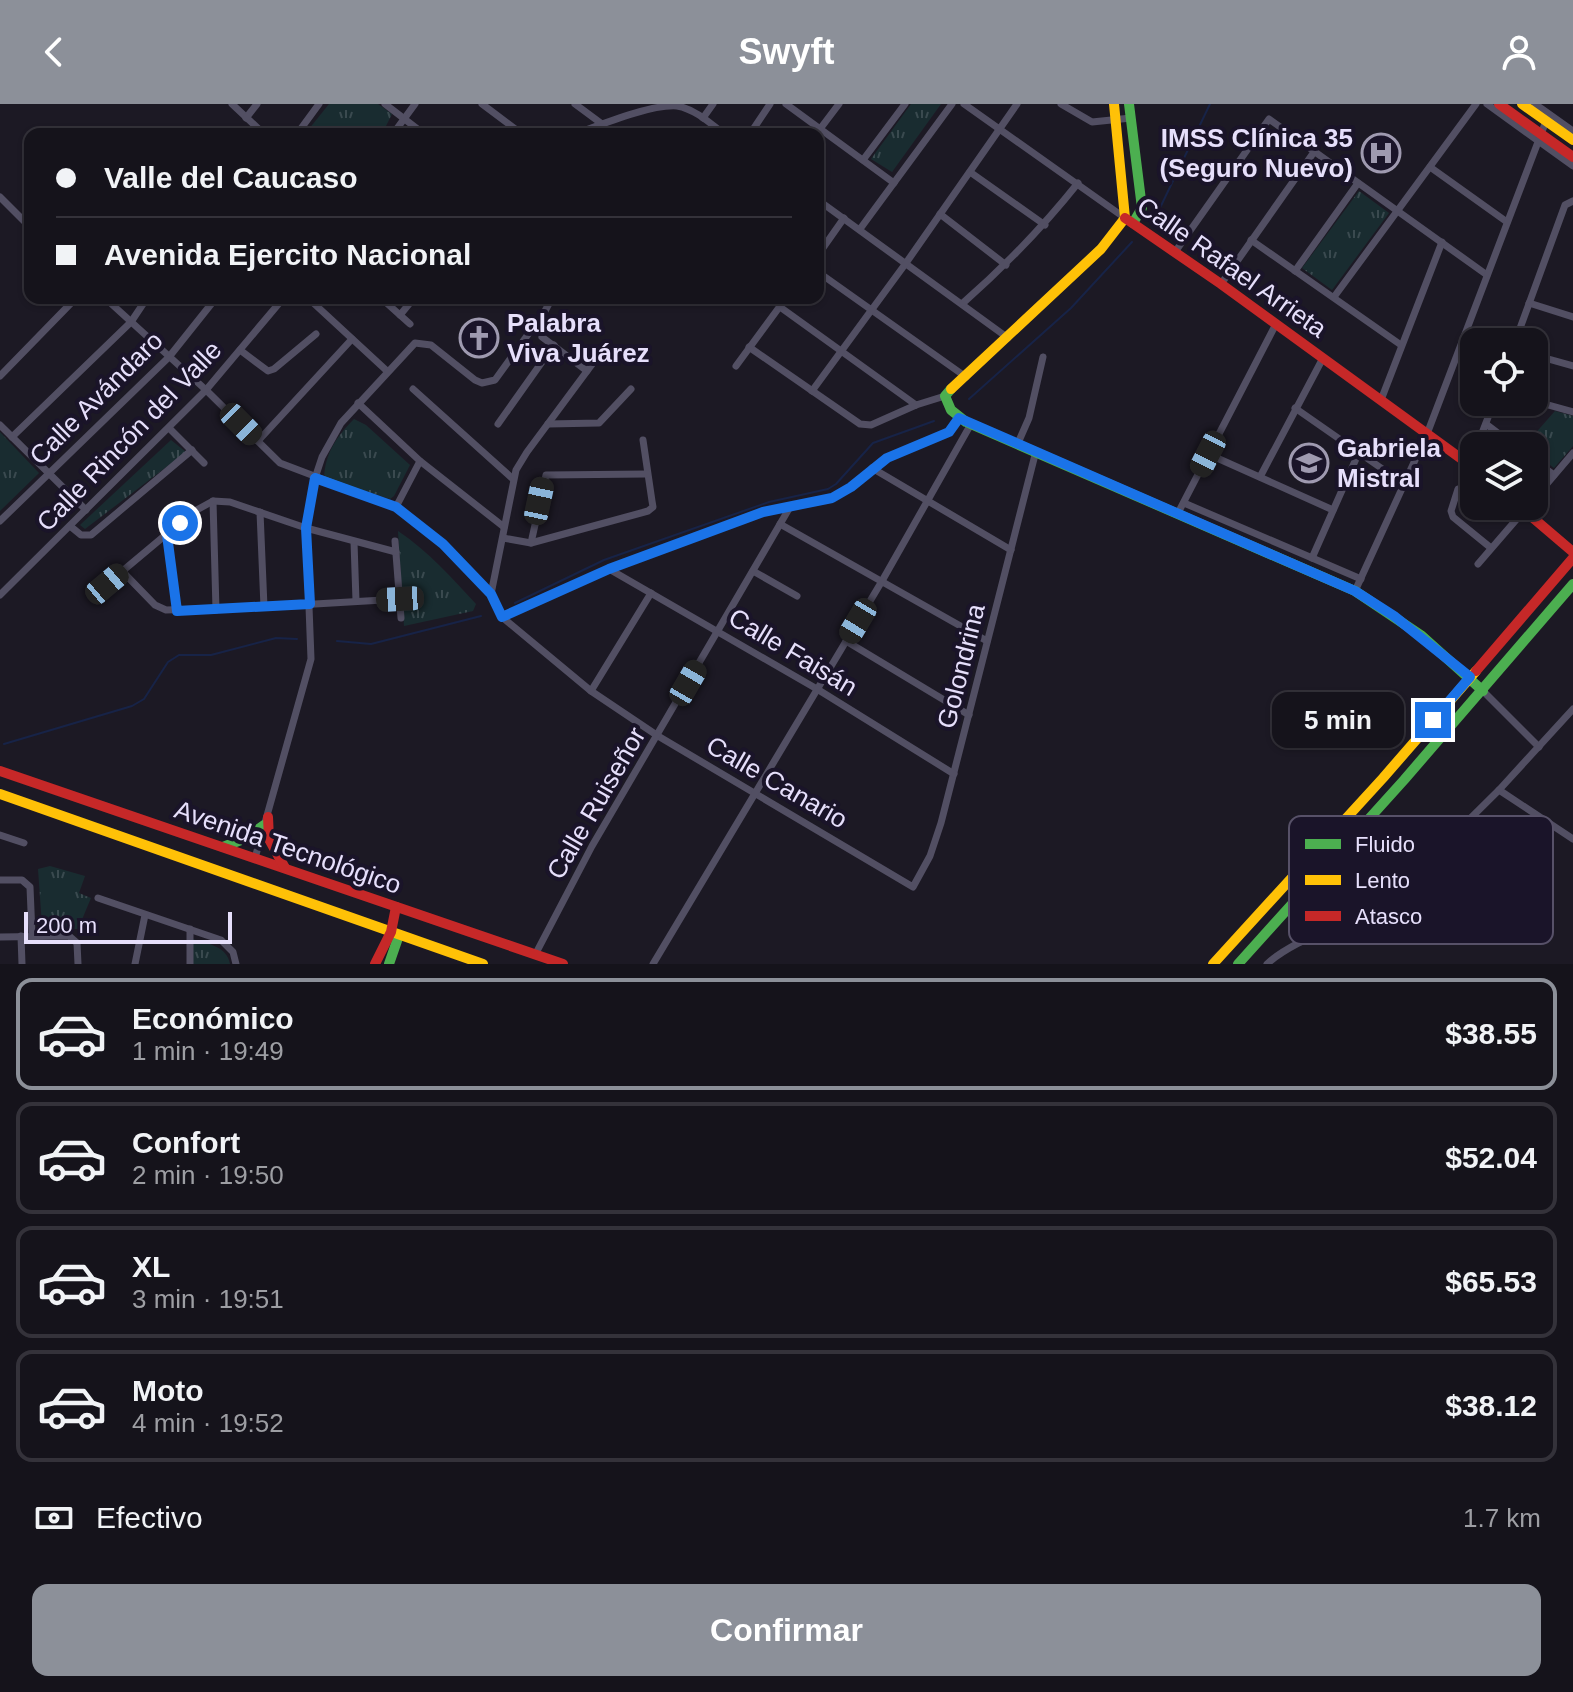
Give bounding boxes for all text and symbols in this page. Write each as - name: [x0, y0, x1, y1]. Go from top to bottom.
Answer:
- icon: back: [32, 30, 76, 74]
- icon: person: [1497, 30, 1541, 74]
- text: Swyft: [738, 31, 835, 72]
- place label: IMSS Clínica 35 (Seguro Nuevo): [1159, 123, 1353, 183]
- hospital icon: IMSS Clínica 35 (Seguro Nuevo): [1360, 132, 1402, 174]
- text: Valle del Caucaso: [104, 161, 357, 194]
- street label: Calle Rafael Arrieta: [1132, 190, 1333, 344]
- text: Avenida Ejercito Nacional: [104, 238, 471, 271]
- place label: Palabra Viva Juárez: [507, 308, 650, 368]
- church icon: Palabra Viva Juárez: [458, 317, 500, 359]
- street label: Calle Avándaro: [23, 325, 169, 471]
- map controls: [1460, 328, 1548, 520]
- button: locate: [1460, 328, 1548, 416]
- street label: Calle Rincón del Valle: [31, 335, 227, 537]
- car: [216, 399, 266, 449]
- car: [1186, 427, 1230, 481]
- button: layers: [1460, 432, 1548, 520]
- place label: Gabriela Mistral: [1337, 433, 1442, 493]
- school or university icon: Gabriela Mistral: [1288, 442, 1330, 484]
- car: [522, 475, 556, 527]
- route start: [162, 505, 198, 541]
- car: [81, 559, 133, 609]
- car: [375, 586, 425, 612]
- car: [835, 594, 881, 648]
- street label: Golondrina: [931, 600, 991, 731]
- street label: Calle Faisán: [723, 602, 863, 702]
- car: [666, 656, 710, 710]
- callout: 5 min: [1273, 692, 1405, 748]
- route end: [1415, 702, 1451, 738]
- text: 5 min: [1304, 705, 1372, 735]
- street label: Calle Ruiseñor: [540, 721, 652, 884]
- street label: Calle Canario: [701, 730, 853, 834]
- street label: Avenida Tecnológico: [171, 794, 405, 900]
- legend: [1289, 816, 1553, 944]
- text: Fluido: [1355, 832, 1415, 857]
- text: Lento: [1355, 868, 1410, 893]
- text: Atasco: [1355, 904, 1422, 929]
- scale bar: [24, 908, 232, 944]
- text: 200 m: [36, 913, 97, 938]
- icon: car: [36, 998, 108, 1070]
- text: Económico: [132, 1002, 294, 1035]
- text: $38.55: [1445, 1017, 1537, 1050]
- text: 1 min · 19:49: [132, 1036, 284, 1066]
- icon: car: [36, 1122, 108, 1194]
- text: Confort: [132, 1126, 240, 1159]
- text: $52.04: [1445, 1141, 1537, 1174]
- text: 2 min · 19:50: [132, 1160, 284, 1190]
- icon: car: [36, 1246, 108, 1318]
- text: XL: [132, 1250, 170, 1283]
- text: $65.53: [1445, 1265, 1537, 1298]
- text: 3 min · 19:51: [132, 1284, 284, 1314]
- icon: car: [36, 1370, 108, 1442]
- text: Moto: [132, 1374, 204, 1407]
- text: $38.12: [1445, 1389, 1537, 1422]
- text: 4 min · 19:52: [132, 1408, 284, 1438]
- icon: cash: [32, 1496, 76, 1540]
- text: Efectivo: [96, 1501, 203, 1534]
- text: 1.7 km: [1463, 1503, 1541, 1533]
- button: Confirmar: [32, 1584, 1541, 1676]

